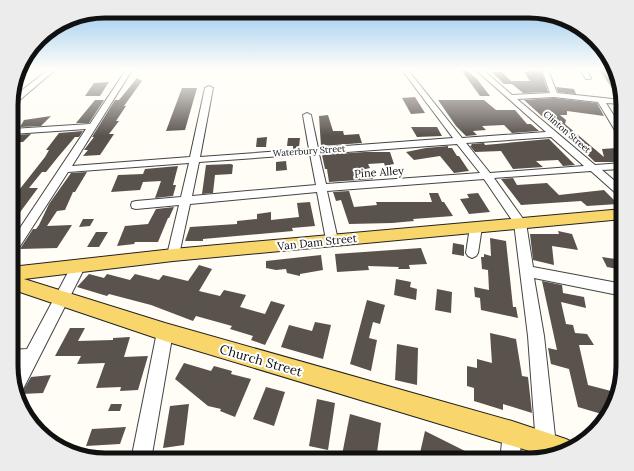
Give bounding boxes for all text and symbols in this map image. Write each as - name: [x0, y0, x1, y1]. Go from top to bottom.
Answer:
- street label: Clinton Street: [542, 108, 593, 155]
- street label: Waterbury Street: [272, 142, 346, 159]
- street label: Pine Alley: [354, 163, 405, 181]
- street label: Van Dam Street: [276, 231, 358, 253]
- street label: Church Street: [218, 341, 304, 380]

